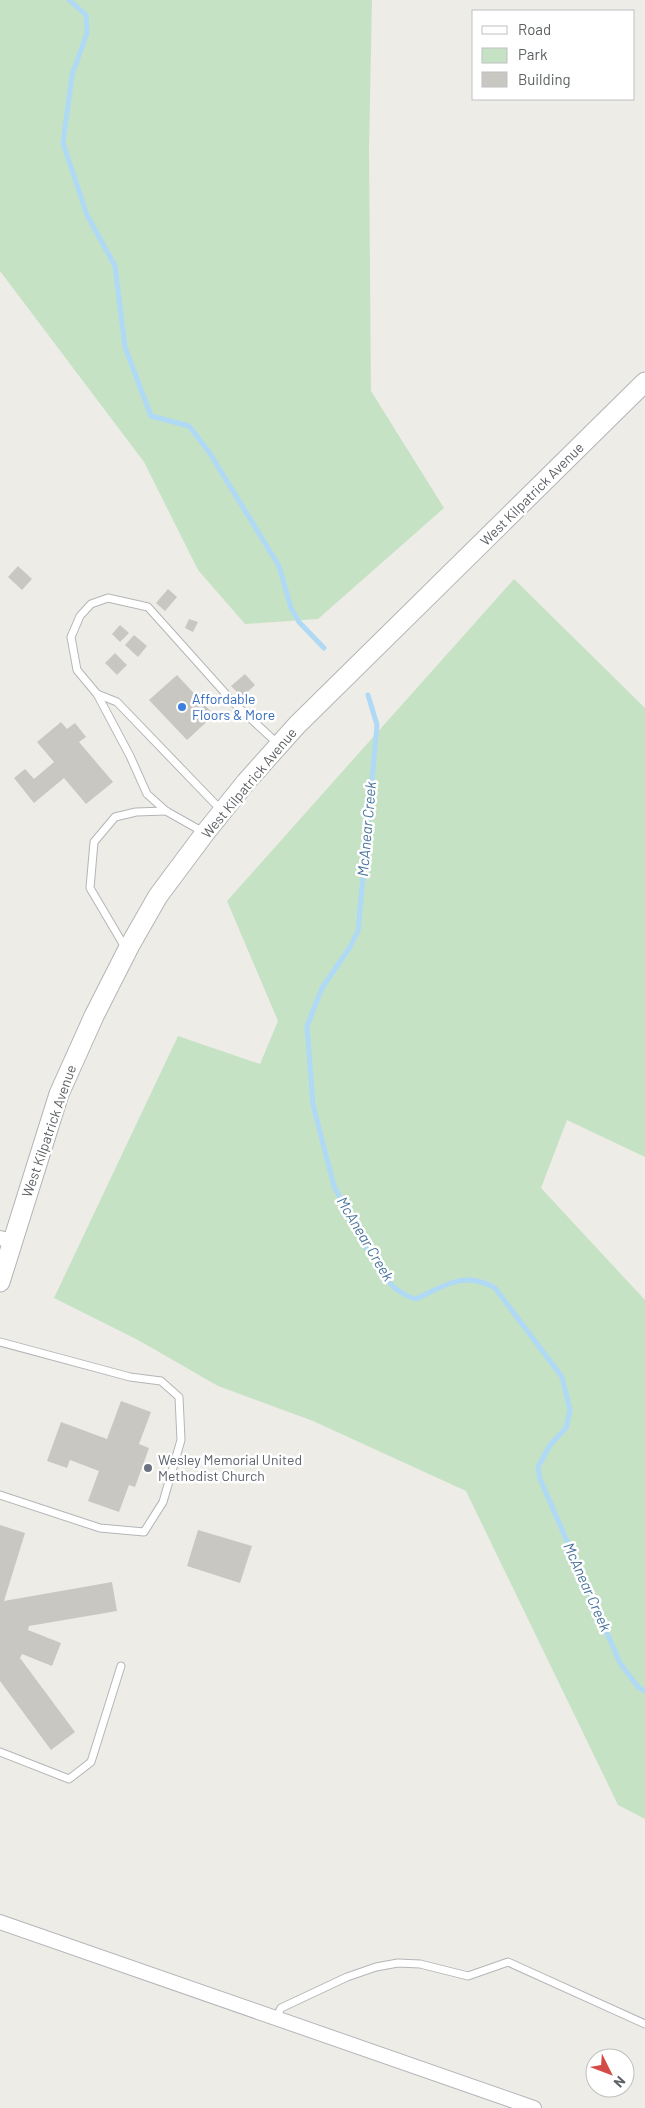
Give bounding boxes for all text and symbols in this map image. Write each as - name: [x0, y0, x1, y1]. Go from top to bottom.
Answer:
- legend: [472, 10, 635, 100]
- text: Road: [518, 20, 551, 38]
- text: Park: [518, 45, 548, 63]
- text: Building: [518, 70, 571, 88]
- street label: West Kilpatrick Avenue: [476, 438, 587, 549]
- place label: Affordable Floors & More: [192, 690, 275, 723]
- marker: Affordable Floors & More: [176, 701, 188, 713]
- street label: West Kilpatrick Avenue: [197, 724, 300, 841]
- water label: McAnear Creek: [353, 780, 379, 877]
- street label: West Kilpatrick Avenue: [18, 1062, 79, 1199]
- water label: McAnear Creek: [334, 1193, 398, 1285]
- place label: Wesley Memorial United Methodist Church: [158, 1451, 302, 1484]
- marker: Wesley Memorial United Methodist Church: [142, 1462, 154, 1474]
- water label: McAnear Creek: [560, 1539, 616, 1634]
- north arrow: [585, 2048, 635, 2098]
- text: N: [611, 2073, 629, 2091]

